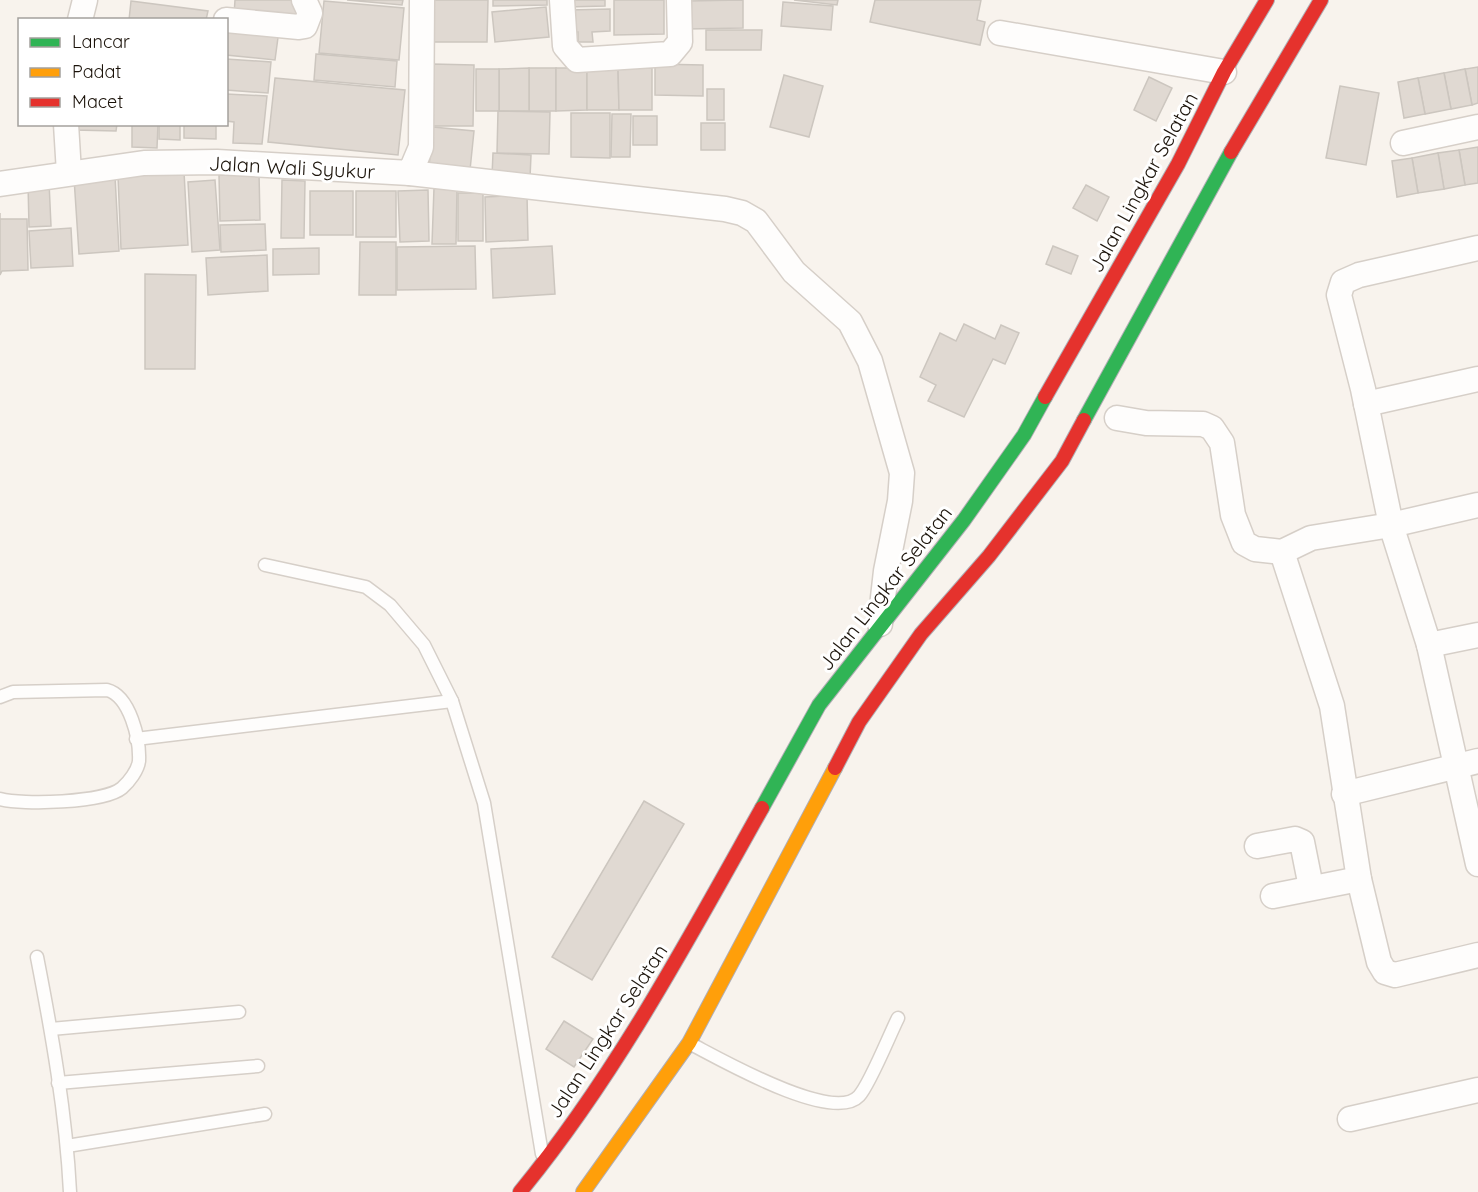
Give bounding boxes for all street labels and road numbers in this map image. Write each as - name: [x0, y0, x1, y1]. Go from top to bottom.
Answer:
- street label: Jalan Lingkar Selatan: [1083, 88, 1203, 276]
- street label: Jalan Wali Syukur: [208, 150, 376, 184]
- street label: Jalan Lingkar Selatan: [813, 501, 957, 675]
- street label: Jalan Lingkar Selatan: [542, 940, 672, 1122]

